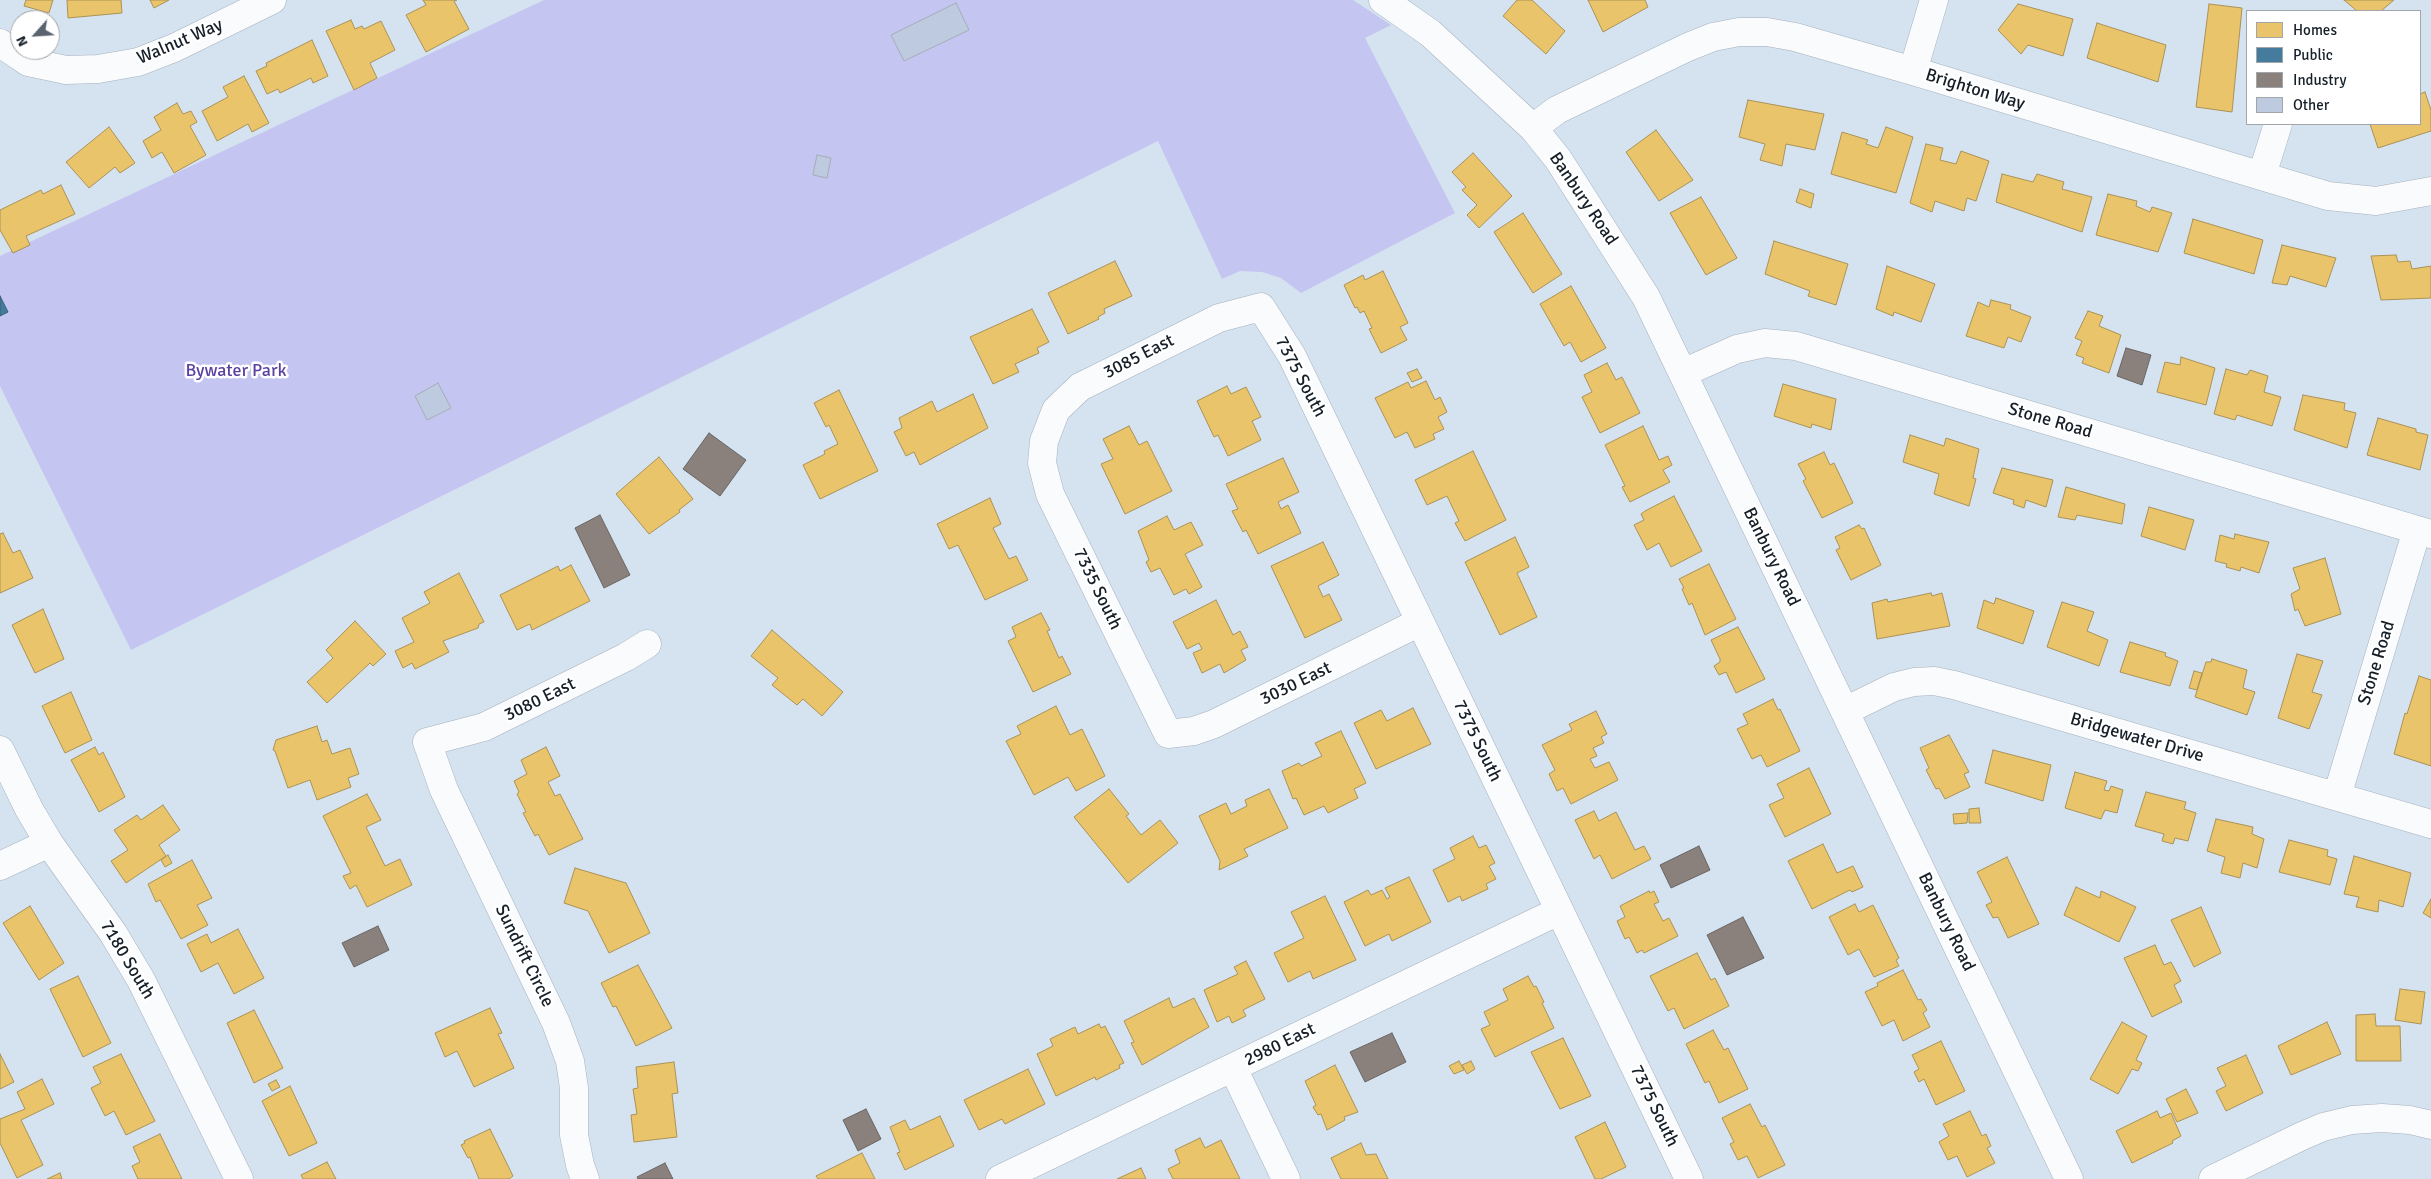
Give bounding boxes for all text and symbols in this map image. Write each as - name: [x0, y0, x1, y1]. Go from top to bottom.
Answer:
- north arrow: [10, 10, 60, 60]
- legend: [2246, 10, 2421, 125]
- street label: Walnut Way: [134, 14, 226, 70]
- text: Homes: [2293, 21, 2337, 39]
- text: N: [12, 33, 32, 49]
- text: Public: [2293, 46, 2333, 64]
- street label: Brighton Way: [1923, 65, 2027, 115]
- text: Industry: [2293, 71, 2346, 89]
- text: Other: [2293, 96, 2329, 114]
- street label: Banbury Road: [1544, 149, 1622, 249]
- street label: 3085 East: [1100, 330, 1178, 384]
- street label: 7375 South: [1270, 333, 1330, 421]
- park label: Bywater Park: [185, 360, 287, 382]
- street label: Stone Road: [2005, 399, 2095, 443]
- street label: Banbury Road: [1738, 504, 1804, 610]
- street label: 7335 South: [1068, 545, 1126, 633]
- street label: Stone Road: [2354, 618, 2400, 708]
- street label: 3030 East: [1257, 658, 1335, 710]
- street label: 3080 East: [501, 674, 579, 726]
- street label: 7375 South: [1448, 697, 1506, 785]
- street label: Bridgewater Drive: [2068, 709, 2206, 767]
- street label: Banbury Road: [1913, 869, 1979, 975]
- street label: Sundrift Circle: [490, 901, 558, 1011]
- street label: 7180 South: [95, 917, 159, 1003]
- street label: 2980 East: [1241, 1019, 1319, 1071]
- street label: 7375 South: [1625, 1062, 1683, 1150]

